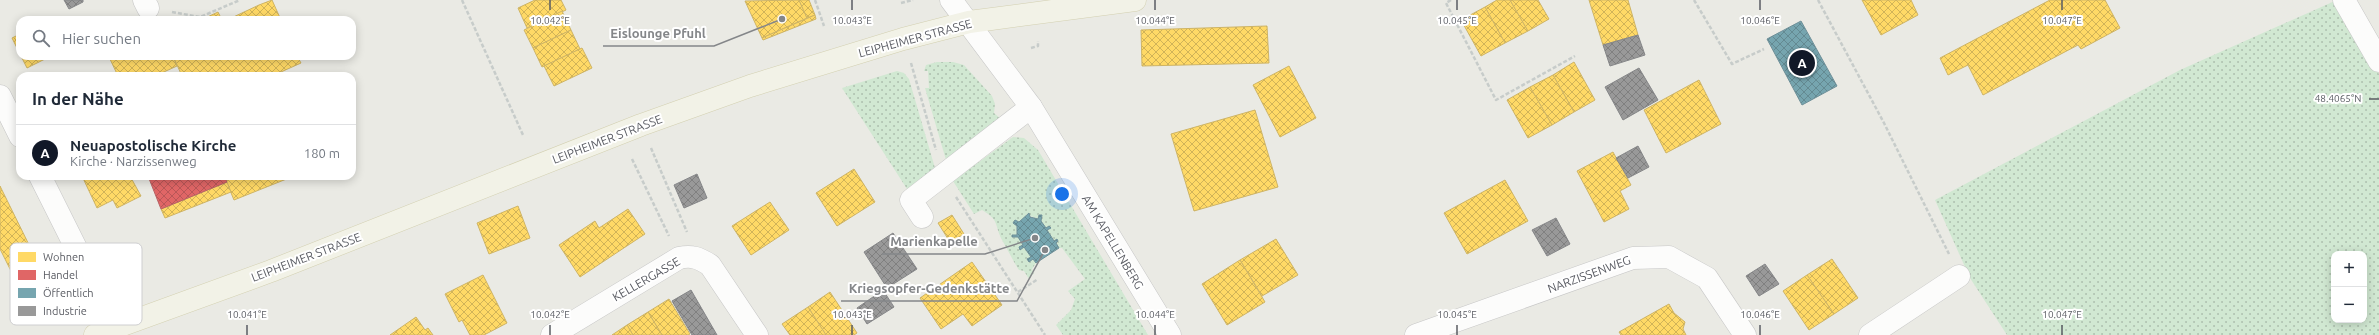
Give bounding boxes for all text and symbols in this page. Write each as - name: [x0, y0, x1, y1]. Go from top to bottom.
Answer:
- text: 10.042°E: [530, 15, 570, 26]
- text: 10.043°E: [832, 15, 872, 26]
- text: 10.044°E: [1135, 15, 1175, 26]
- text: 10.045°E: [1437, 15, 1477, 26]
- text: 10.046°E: [1740, 15, 1780, 26]
- text: 10.047°E: [2042, 15, 2082, 26]
- search box: [16, 16, 356, 60]
- street label: LEIPHEIMER STRASSE: [857, 17, 973, 59]
- callout: Eislounge Pfuhl: [603, 21, 714, 46]
- text: Eislounge Pfuhl: [610, 26, 706, 40]
- icon: search: [30, 27, 52, 49]
- text: Hier suchen: [62, 30, 141, 47]
- pin: A: [1789, 48, 1815, 78]
- text: In der Nähe: [32, 89, 124, 108]
- text: 48.4065°N: [2315, 93, 2361, 104]
- street label: LEIPHEIMER STRASSE: [550, 112, 664, 166]
- text: Neuapostolische Kirche: [70, 137, 236, 154]
- text: A: [40, 146, 50, 160]
- text: 180 m: [304, 146, 340, 160]
- text: Kirche · Narzissenweg: [70, 154, 197, 168]
- your location: [1052, 184, 1072, 204]
- street label: AM KAPELLENBERG: [1080, 193, 1146, 292]
- callout: Marienkapelle: [882, 229, 985, 254]
- street label: LEIPHEIMER STRASSE: [249, 230, 363, 284]
- text: Marienkapelle: [890, 234, 978, 248]
- legend: [10, 243, 142, 325]
- text: Wohnen: [43, 251, 84, 263]
- map controls: [2331, 251, 2367, 323]
- button: +: [2331, 251, 2367, 287]
- street label: NARZISSENWEG: [1546, 253, 1632, 295]
- street label: KELLERGASSE: [610, 254, 682, 304]
- text: Handel: [43, 269, 78, 281]
- callout: Kriegsopfer-Gedenkstätte: [841, 276, 1017, 301]
- text: Kriegsopfer-Gedenkstätte: [849, 281, 1009, 295]
- text: Öffentlich: [43, 287, 94, 299]
- button: −: [2331, 287, 2367, 323]
- text: Industrie: [43, 305, 87, 317]
- text: 10.041°E: [227, 309, 267, 320]
- text: 10.042°E: [530, 309, 570, 320]
- text: 10.043°E: [832, 309, 872, 320]
- text: 10.044°E: [1135, 309, 1175, 320]
- text: 10.045°E: [1437, 309, 1477, 320]
- text: 10.046°E: [1740, 309, 1780, 320]
- text: 10.047°E: [2042, 309, 2082, 320]

